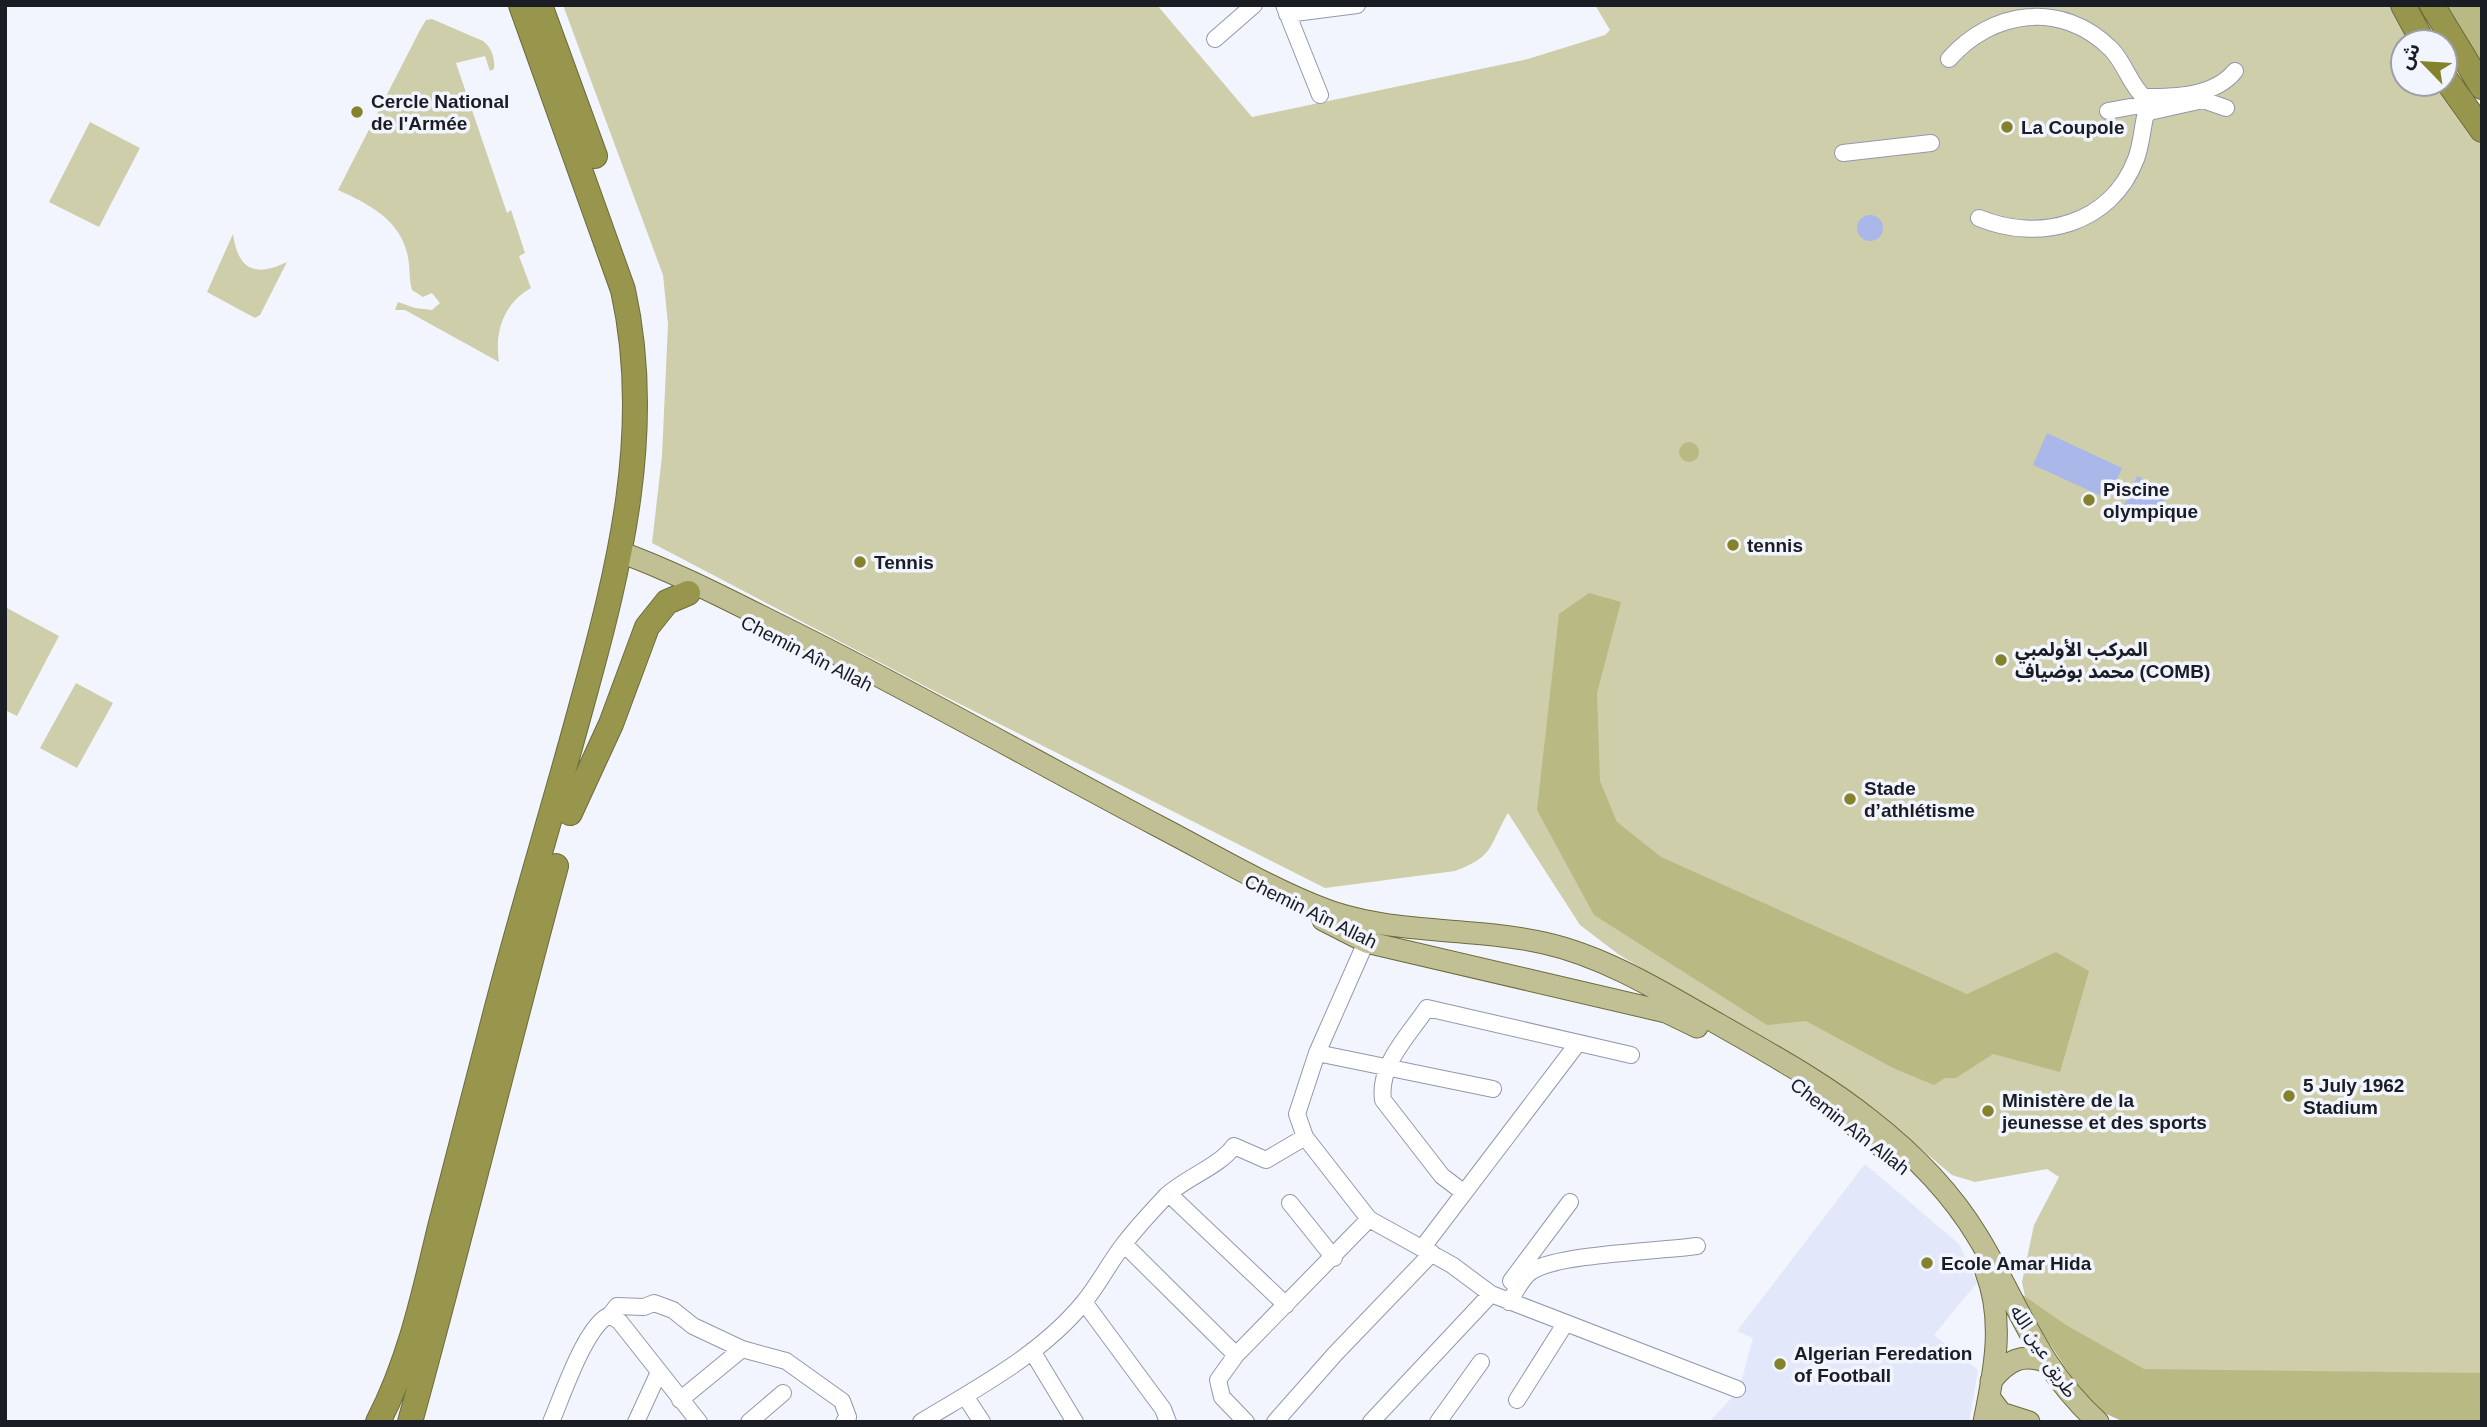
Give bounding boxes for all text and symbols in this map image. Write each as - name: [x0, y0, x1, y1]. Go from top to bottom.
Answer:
- north arrow: [2389, 28, 2459, 98]
- text: ش: [2394, 40, 2424, 72]
- place label: Cercle National de l'Armée: [371, 91, 509, 134]
- marker: Cercle National de l'Armée: [349, 104, 365, 120]
- place label: La Coupole: [2021, 117, 2124, 138]
- marker: La Coupole: [1999, 119, 2015, 135]
- place label: Piscine olympique: [2103, 479, 2198, 522]
- marker: Piscine olympique: [2081, 492, 2097, 508]
- place label: tennis: [1747, 535, 1803, 556]
- marker: tennis: [1725, 537, 1741, 553]
- place label: Tennis: [874, 552, 934, 573]
- marker: Tennis: [852, 554, 868, 570]
- street label: Chemin Aîn Allah: [738, 611, 876, 696]
- place label: المركب الأولمبي محمد بوضياف (COMB): [2015, 638, 2210, 682]
- marker: المركب الأولمبي محمد بوضياف (COMB): [1993, 652, 2009, 668]
- place label: Stade d’athlétisme: [1864, 778, 1975, 821]
- marker: Stade d’athlétisme: [1842, 791, 1858, 807]
- street label: Chemin Aîn Allah: [1241, 870, 1380, 953]
- street label: Chemin Aîn Allah: [1786, 1074, 1913, 1179]
- place label: 5 July 1962 Stadium: [2303, 1075, 2404, 1118]
- marker: 5 July 1962 Stadium: [2281, 1088, 2297, 1104]
- place label: Ministère de la jeunesse et des sports: [2001, 1090, 2207, 1133]
- marker: Ministère de la jeunesse et des sports: [1980, 1103, 1996, 1119]
- place label: Ecole Amar Hida: [1941, 1253, 2092, 1274]
- marker: Ecole Amar Hida: [1919, 1255, 1935, 1271]
- street label: طريق عين الله: [2005, 1301, 2081, 1402]
- place label: Algerian Feredation of Football: [1794, 1343, 1972, 1386]
- marker: Algerian Feredation of Football: [1772, 1356, 1788, 1372]

